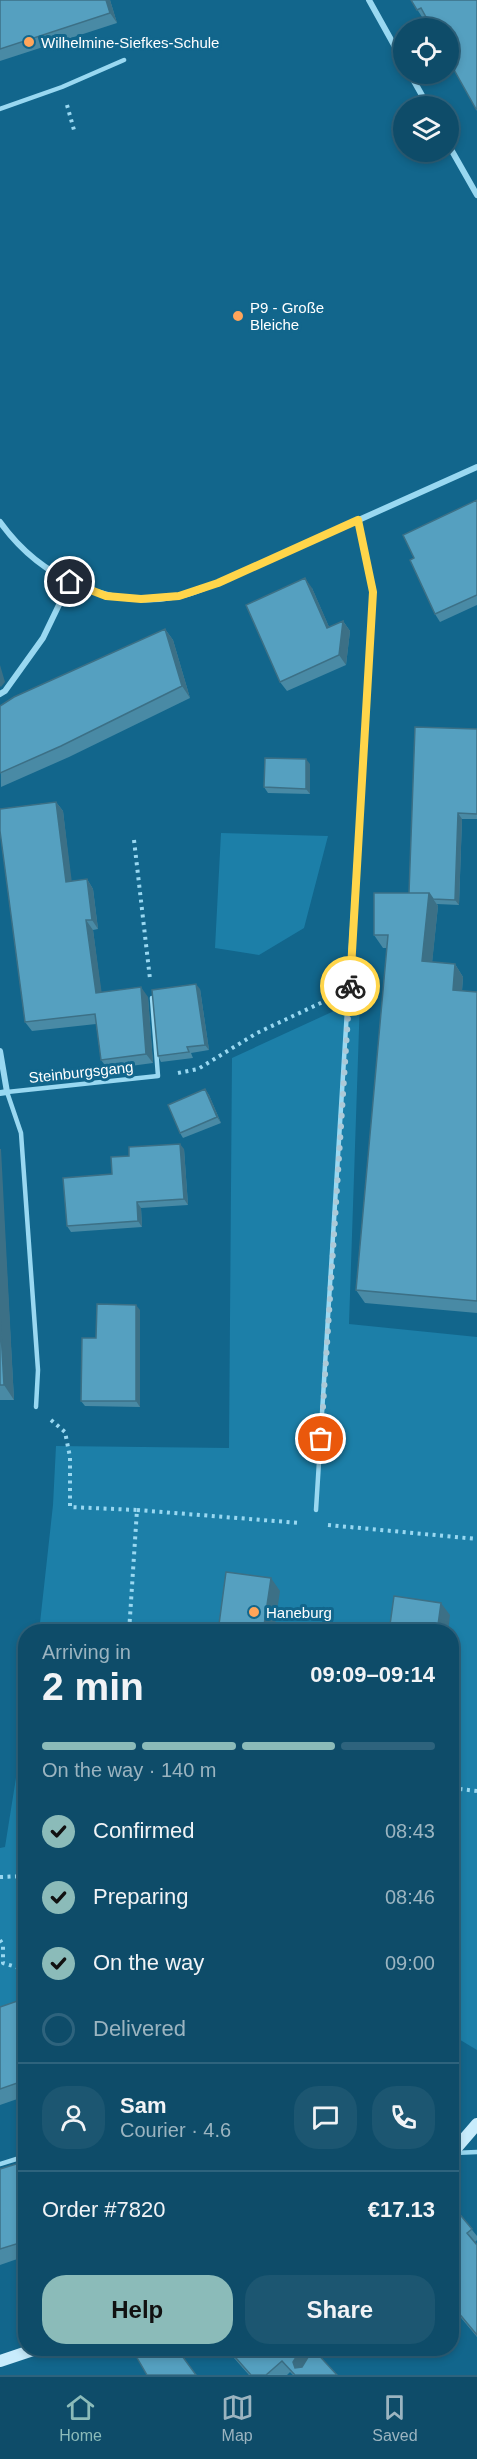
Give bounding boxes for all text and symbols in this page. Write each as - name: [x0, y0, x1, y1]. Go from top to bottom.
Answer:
- map controls: [393, 18, 459, 162]
- button: locate: [393, 18, 459, 84]
- place label: Wilhelmine-Siefkes-Schule: [41, 34, 219, 51]
- marker: Wilhelmine-Siefkes-Schule: [22, 35, 36, 49]
- button: layers: [393, 96, 459, 162]
- place label: P9 - Große Bleiche: [250, 299, 324, 333]
- marker: P9 - Große Bleiche: [231, 309, 245, 323]
- pin: [44, 556, 95, 607]
- icon: home: [53, 565, 86, 598]
- courier: [320, 956, 380, 1016]
- icon: bike: [334, 970, 367, 1003]
- street label: Steinburgsgang: [28, 1058, 134, 1086]
- pin: [295, 1413, 346, 1464]
- icon: bag: [304, 1422, 337, 1455]
- place label: Haneburg: [266, 1604, 332, 1621]
- marker: Haneburg: [247, 1605, 261, 1619]
- text: Arriving in: [42, 1641, 131, 1663]
- text: 09:09–09:14: [310, 1662, 435, 1687]
- text: 2 min: [42, 1665, 144, 1708]
- text: On the way · 140 m: [42, 1759, 217, 1781]
- icon: check: [42, 1815, 75, 1848]
- text: Confirmed: [93, 1818, 194, 1843]
- text: 08:43: [385, 1820, 435, 1842]
- icon: check: [42, 1881, 75, 1914]
- text: Preparing: [93, 1884, 188, 1909]
- text: 08:46: [385, 1886, 435, 1908]
- icon: check: [42, 1947, 75, 1980]
- text: On the way: [93, 1950, 204, 1975]
- text: 09:00: [385, 1952, 435, 1974]
- text: Delivered: [93, 2016, 186, 2041]
- button: person: [42, 2086, 105, 2149]
- button: chat: [294, 2086, 357, 2149]
- button: phone: [372, 2086, 435, 2149]
- text: Sam: [120, 2093, 166, 2118]
- text: Courier · 4.6: [120, 2119, 231, 2141]
- text: Order #7820: [42, 2197, 166, 2222]
- text: €17.13: [368, 2197, 435, 2222]
- button: Help: [42, 2275, 233, 2344]
- button: Share: [245, 2275, 435, 2344]
- tab: Home: [59, 2391, 102, 2445]
- tab: Map: [221, 2391, 254, 2445]
- tab: Saved: [372, 2391, 418, 2445]

